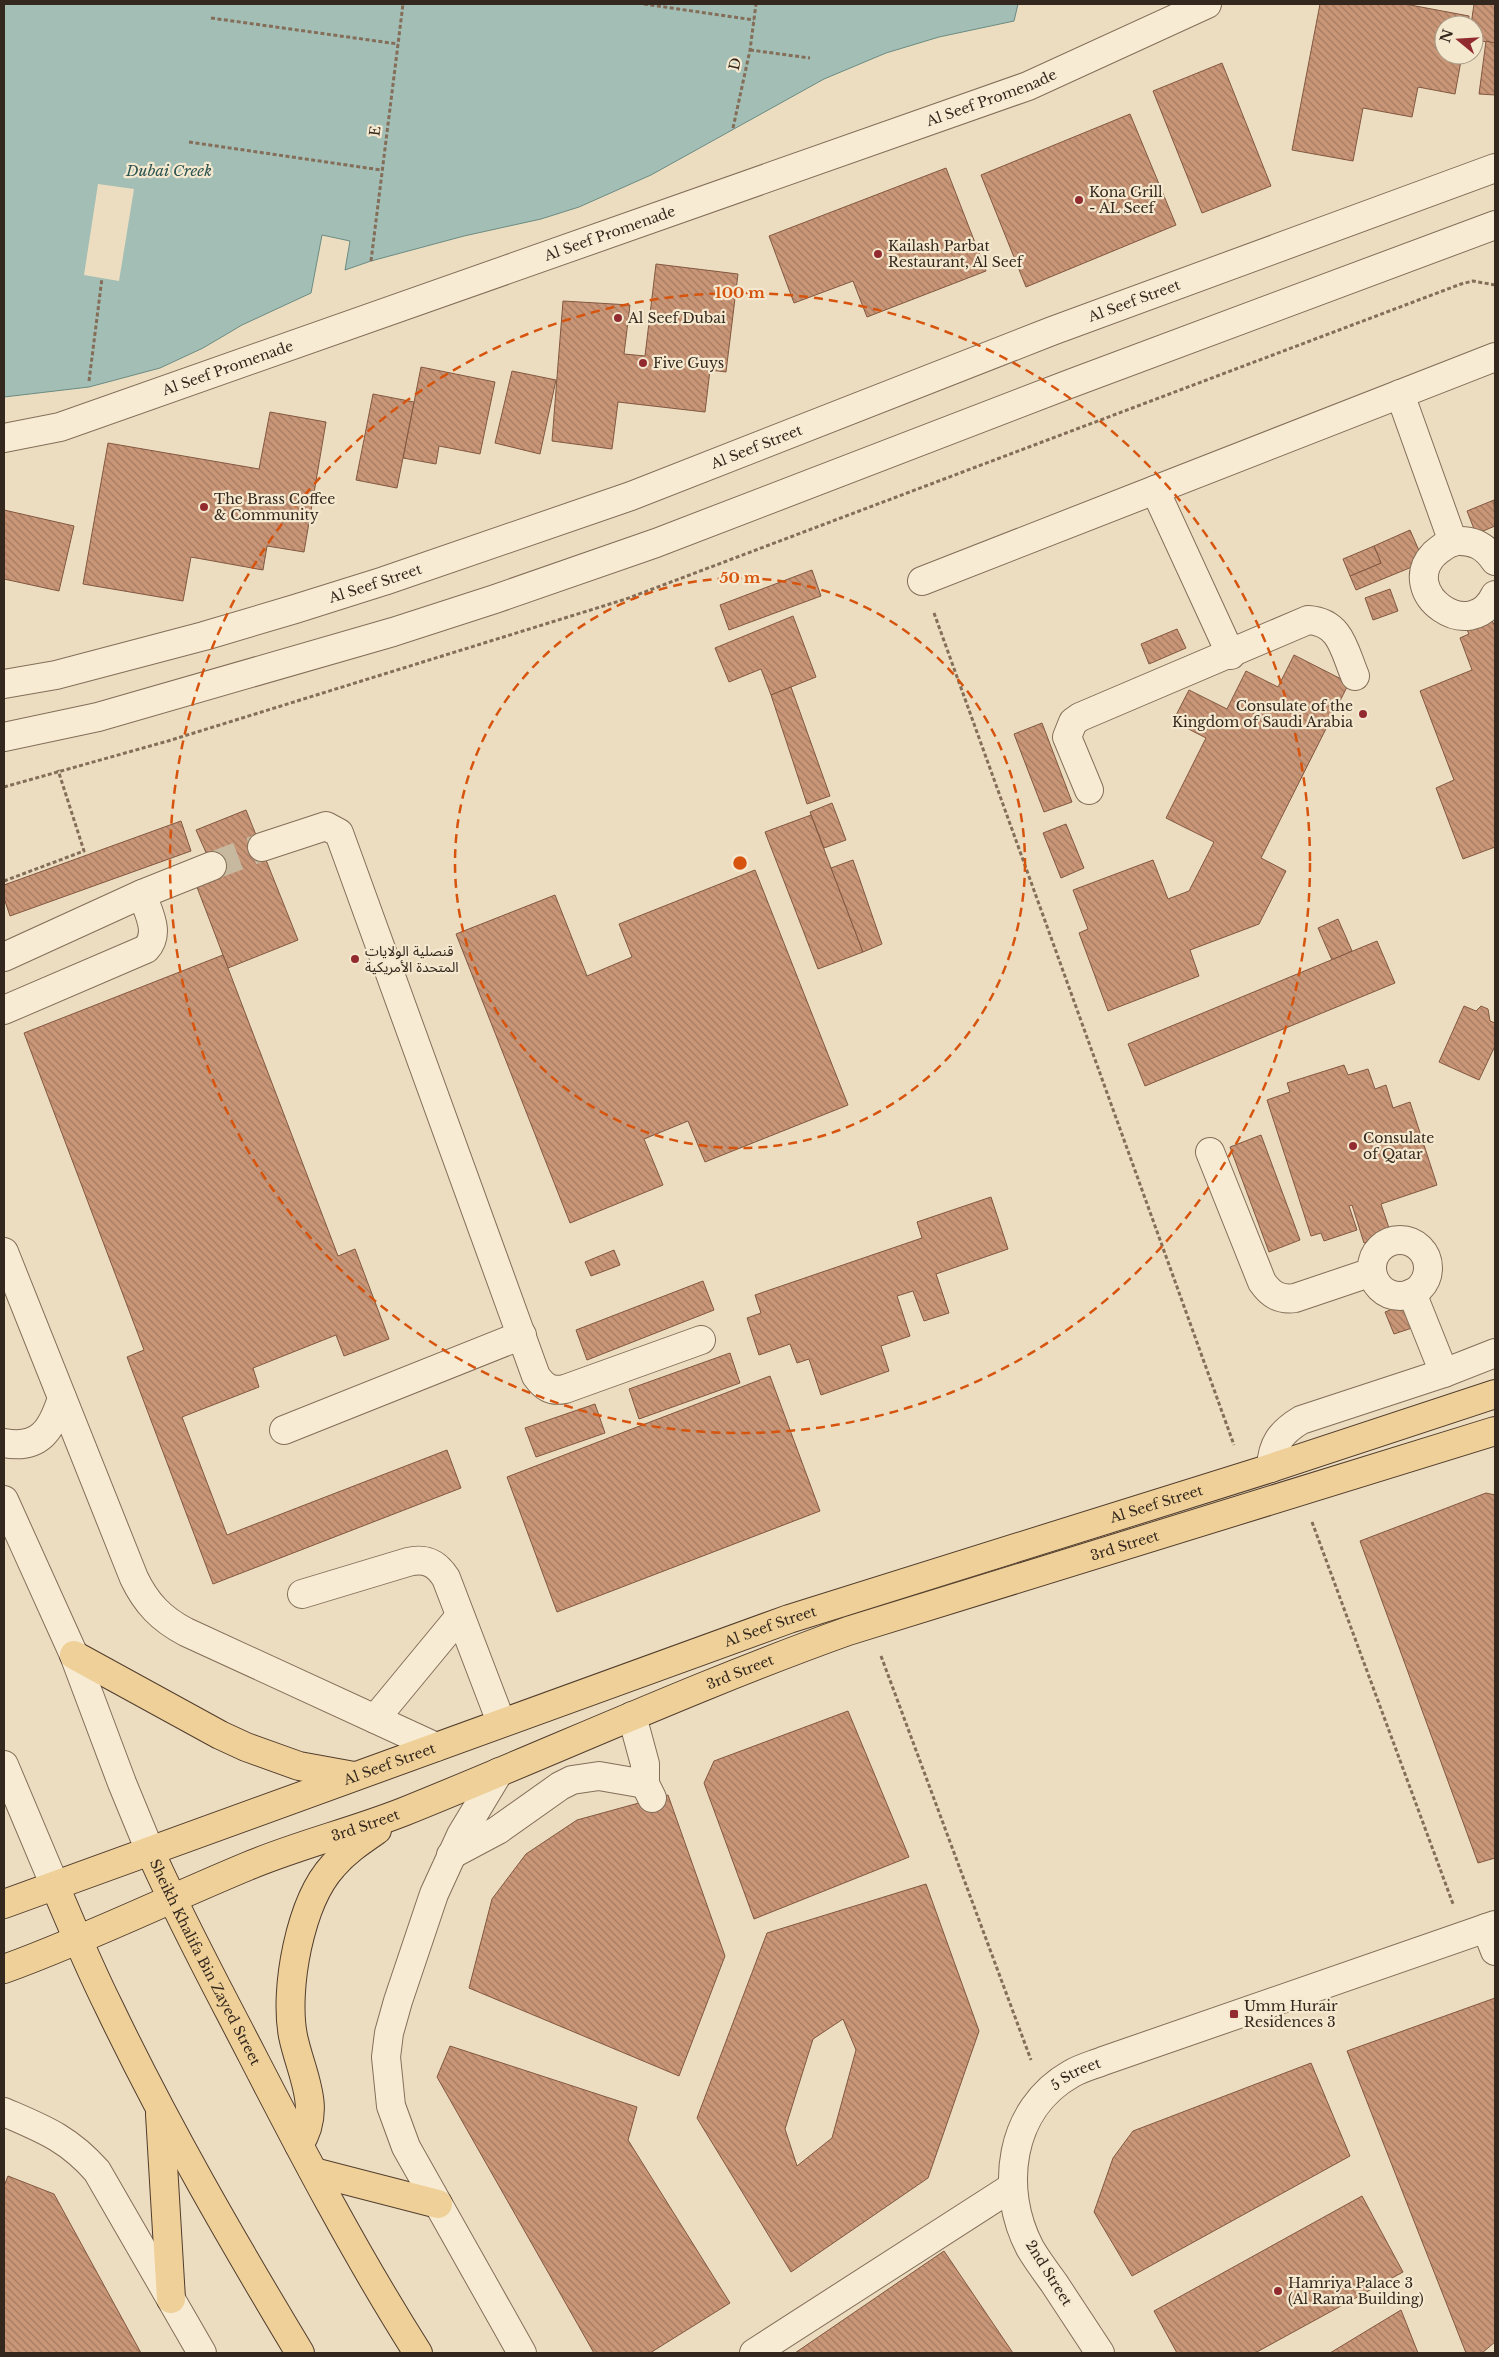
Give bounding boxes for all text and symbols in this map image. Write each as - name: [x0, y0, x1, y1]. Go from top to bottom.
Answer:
- north arrow: [1434, 15, 1484, 65]
- text: N: [1436, 27, 1457, 45]
- street label: D: [725, 56, 745, 72]
- street label: Al Seef Promenade: [923, 65, 1059, 130]
- street label: E: [365, 125, 385, 137]
- water label: Dubai Creek: [125, 161, 212, 180]
- place label: Kona Grill - AL Seef: [1089, 183, 1163, 217]
- marker: Kona Grill - AL Seef: [1073, 194, 1085, 206]
- street label: Al Seef Promenade: [541, 202, 678, 265]
- place label: Kailash Parbat Restaurant, Al Seef: [888, 237, 1025, 271]
- marker: Kailash Parbat Restaurant, Al Seef: [872, 248, 884, 260]
- street label: Al Seef Street: [1085, 275, 1183, 326]
- text: 100 m: [715, 283, 765, 302]
- place label: Al Seef Dubai: [627, 309, 726, 327]
- marker: Al Seef Dubai: [612, 312, 624, 324]
- street label: Al Seef Promenade: [159, 337, 296, 400]
- place label: Five Guys: [653, 354, 724, 372]
- marker: Five Guys: [637, 357, 649, 369]
- street label: Al Seef Street: [707, 421, 805, 473]
- place label: The Brass Coffee & Community: [214, 490, 335, 524]
- marker: The Brass Coffee & Community: [198, 501, 210, 513]
- street label: Al Seef Street: [326, 560, 425, 607]
- text: 50 m: [720, 568, 761, 587]
- place label: Consulate of the Kingdom of Saudi Arabia: [1172, 697, 1353, 731]
- marker: Consulate of the Kingdom of Saudi Arabia: [1357, 708, 1369, 720]
- centre of rings: [731, 854, 749, 872]
- place label: قنصلية الولايات المتحدة الأمريكية: [365, 942, 459, 976]
- marker: قنصلية الولايات المتحدة الأمريكية: [349, 953, 361, 965]
- place label: Consulate of Qatar: [1363, 1129, 1434, 1163]
- marker: Consulate of Qatar: [1347, 1140, 1359, 1152]
- street label: Al Seef Street: [1107, 1481, 1206, 1527]
- street label: 3rd Street: [1088, 1526, 1162, 1565]
- street label: Al Seef Street: [721, 1602, 819, 1651]
- street label: 3rd Street: [704, 1650, 777, 1693]
- street label: Al Seef Street: [340, 1739, 438, 1789]
- street label: 3rd Street: [329, 1805, 403, 1845]
- street label: Sheikh Khalifa Bin Zayed Street: [146, 1856, 265, 2069]
- place label: Umm Hurair Residences 3: [1244, 1997, 1338, 2031]
- marker: Umm Hurair Residences 3: [1228, 2008, 1240, 2020]
- street label: 5 Street: [1047, 2053, 1104, 2094]
- street label: 2nd Street: [1022, 2237, 1077, 2310]
- place label: Hamriya Palace 3 (Al Rama Building): [1288, 2274, 1424, 2308]
- marker: Hamriya Palace 3 (Al Rama Building): [1272, 2285, 1284, 2297]

